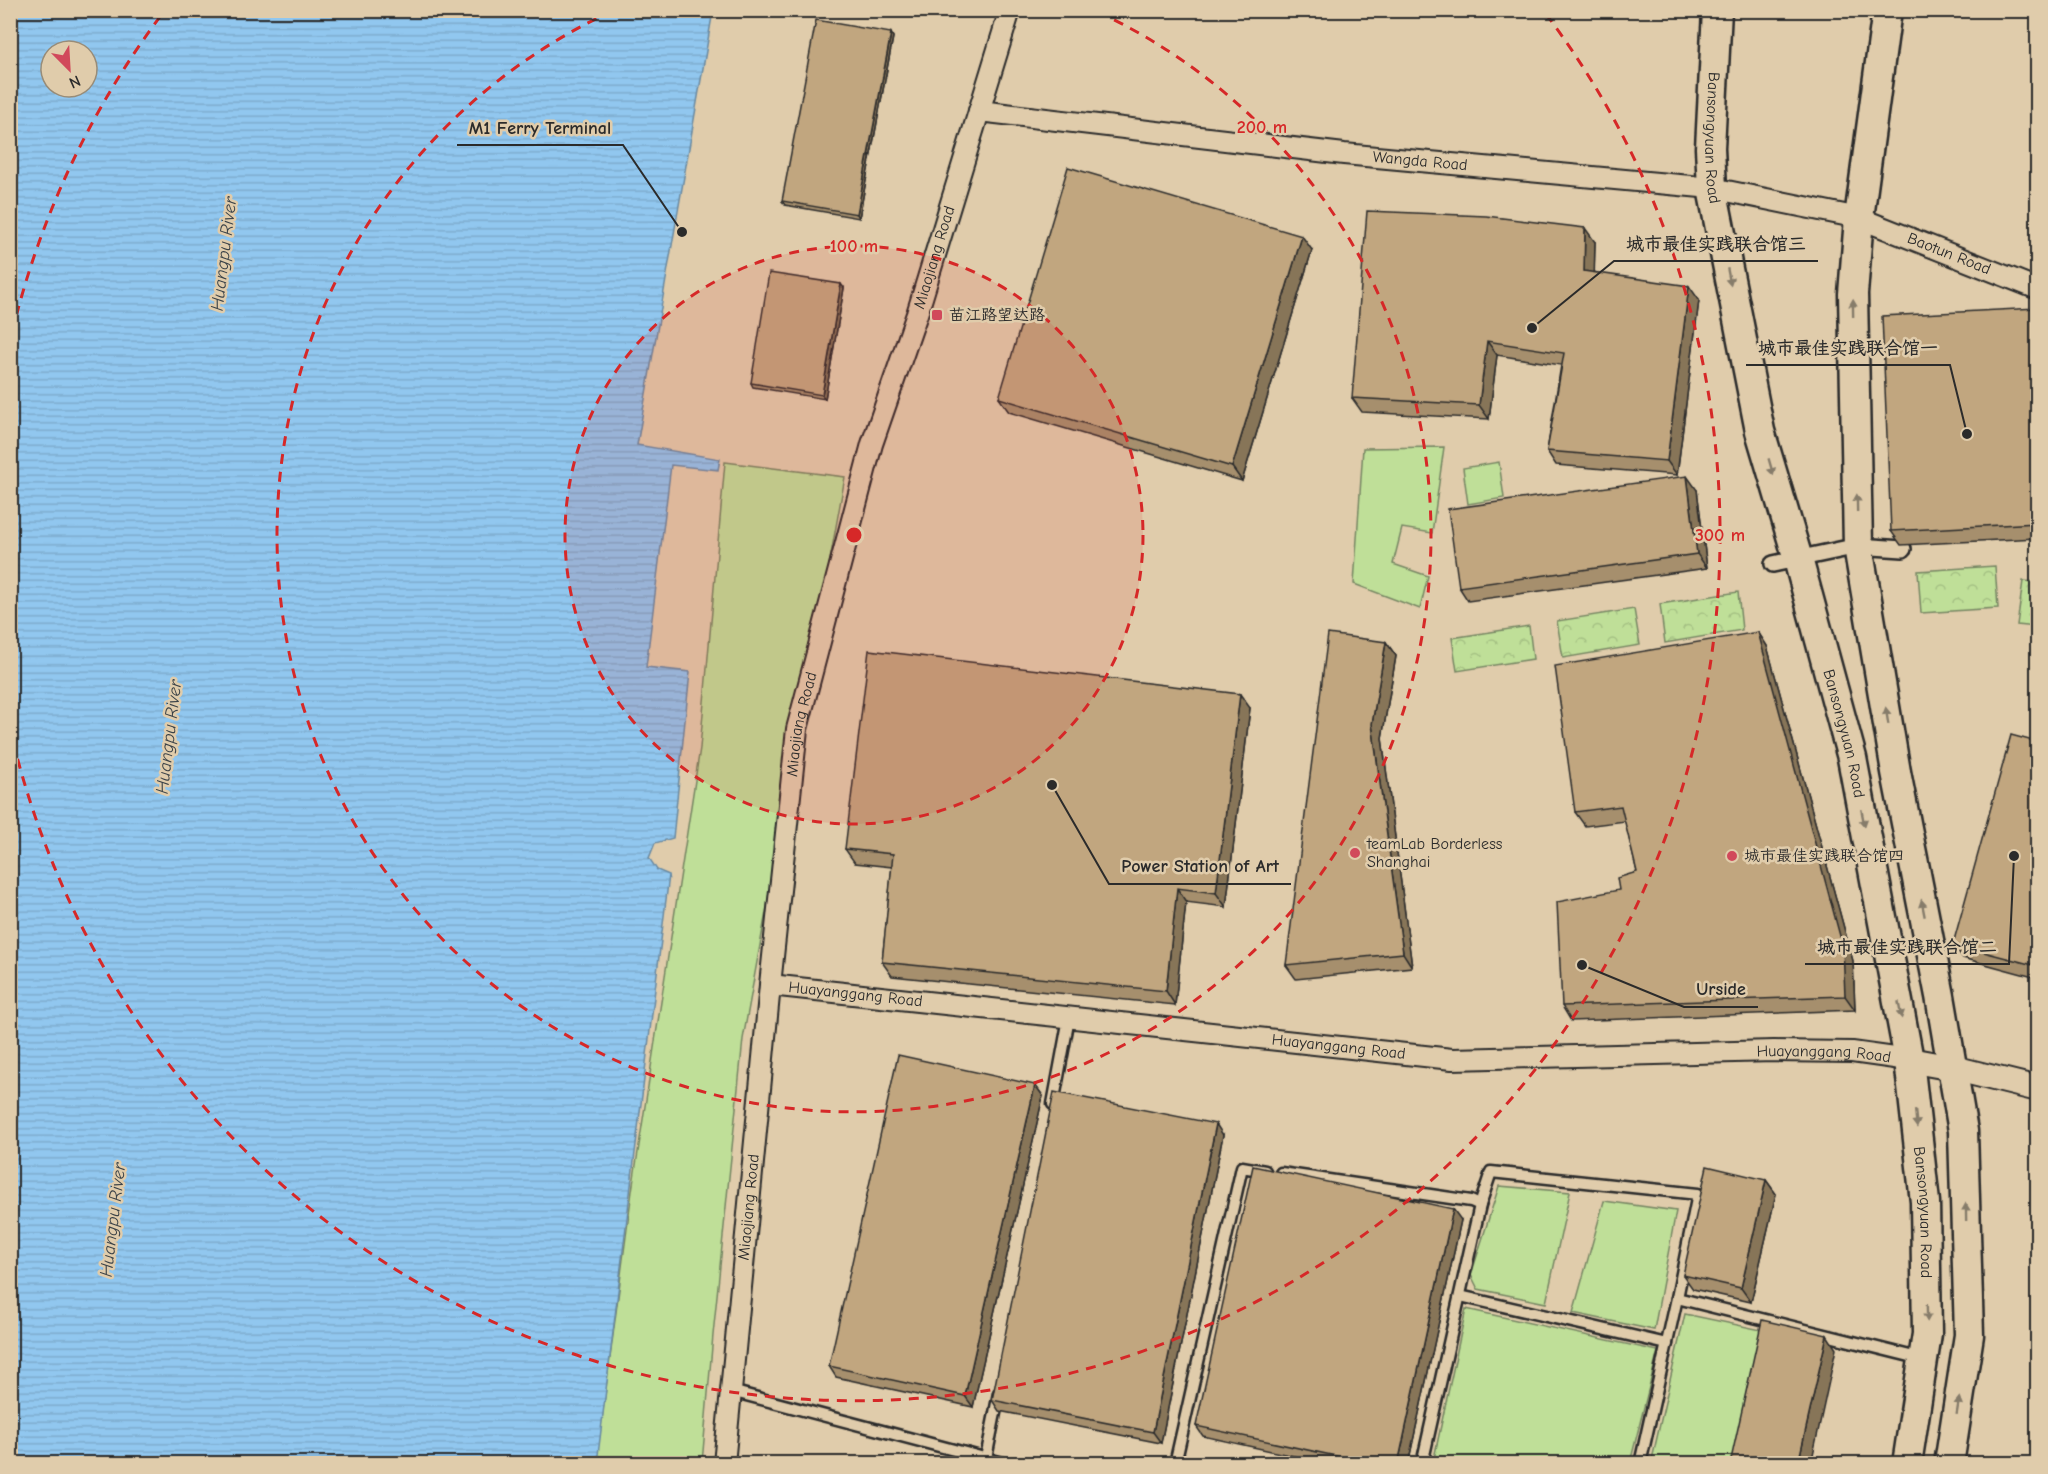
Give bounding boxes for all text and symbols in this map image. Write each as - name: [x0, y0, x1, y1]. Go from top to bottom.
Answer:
- north arrow: [39, 39, 99, 99]
- text: N: [66, 71, 83, 92]
- street label: Bansongyuan Road: [1701, 72, 1724, 205]
- callout: M1 Ferry Terminal: [457, 109, 623, 145]
- text: 200 m: [1237, 117, 1287, 138]
- text: M1 Ferry Terminal: [469, 118, 611, 139]
- street label: Wangda Road: [1372, 148, 1468, 174]
- water label: Huangpu River: [207, 195, 242, 312]
- street label: Miaojiang Road: [910, 204, 959, 311]
- callout: 城市最佳实践联合馆三: [1614, 225, 1818, 261]
- street label: Baotun Road: [1905, 229, 1993, 278]
- text: 城市最佳实践联合馆三: [1626, 234, 1806, 255]
- text: 100 m: [830, 236, 878, 257]
- one-way arrow: [1725, 268, 1734, 287]
- one-way arrow: [1848, 298, 1858, 317]
- place label: 苗江路望达路: [949, 306, 1045, 324]
- marker: 苗江路望达路: [930, 308, 944, 322]
- callout: 城市最佳实践联合馆一: [1746, 329, 1950, 365]
- text: 城市最佳实践联合馆一: [1758, 338, 1938, 359]
- one-way arrow: [1767, 458, 1776, 476]
- one-way arrow: [1853, 493, 1862, 512]
- centre of rings: [844, 525, 864, 545]
- text: 300 m: [1695, 525, 1745, 546]
- street label: Bansongyuan Road: [1819, 667, 1868, 799]
- street label: Miaojiang Road: [783, 670, 821, 778]
- water label: Huangpu River: [152, 678, 187, 795]
- one-way arrow: [1882, 707, 1891, 726]
- one-way arrow: [1859, 809, 1868, 828]
- place label: teamLab Borderless Shanghai: [1366, 835, 1503, 871]
- marker: teamLab Borderless Shanghai: [1348, 846, 1362, 860]
- place label: 城市最佳实践联合馆四: [1744, 847, 1904, 865]
- callout: Power Station of Art: [1109, 848, 1291, 884]
- marker: 城市最佳实践联合馆四: [1725, 849, 1739, 863]
- text: Power Station of Art: [1121, 856, 1280, 877]
- one-way arrow: [1918, 898, 1927, 917]
- callout: 城市最佳实践联合馆二: [1805, 928, 2009, 964]
- text: 城市最佳实践联合馆二: [1817, 937, 1997, 958]
- callout: Urside: [1684, 971, 1758, 1007]
- street label: Huayanggang Road: [788, 978, 923, 1010]
- text: Urside: [1696, 979, 1746, 1000]
- one-way arrow: [1896, 1001, 1905, 1020]
- street label: Huayanggang Road: [1271, 1030, 1407, 1063]
- street label: Huayanggang Road: [1756, 1042, 1892, 1066]
- one-way arrow: [1911, 1109, 1921, 1128]
- street label: Bansongyuan Road: [1910, 1146, 1935, 1278]
- street label: Miaojiang Road: [735, 1153, 763, 1261]
- water label: Huangpu River: [96, 1161, 131, 1278]
- one-way arrow: [1962, 1202, 1971, 1221]
- one-way arrow: [1922, 1304, 1932, 1323]
- one-way arrow: [1953, 1396, 1962, 1415]

